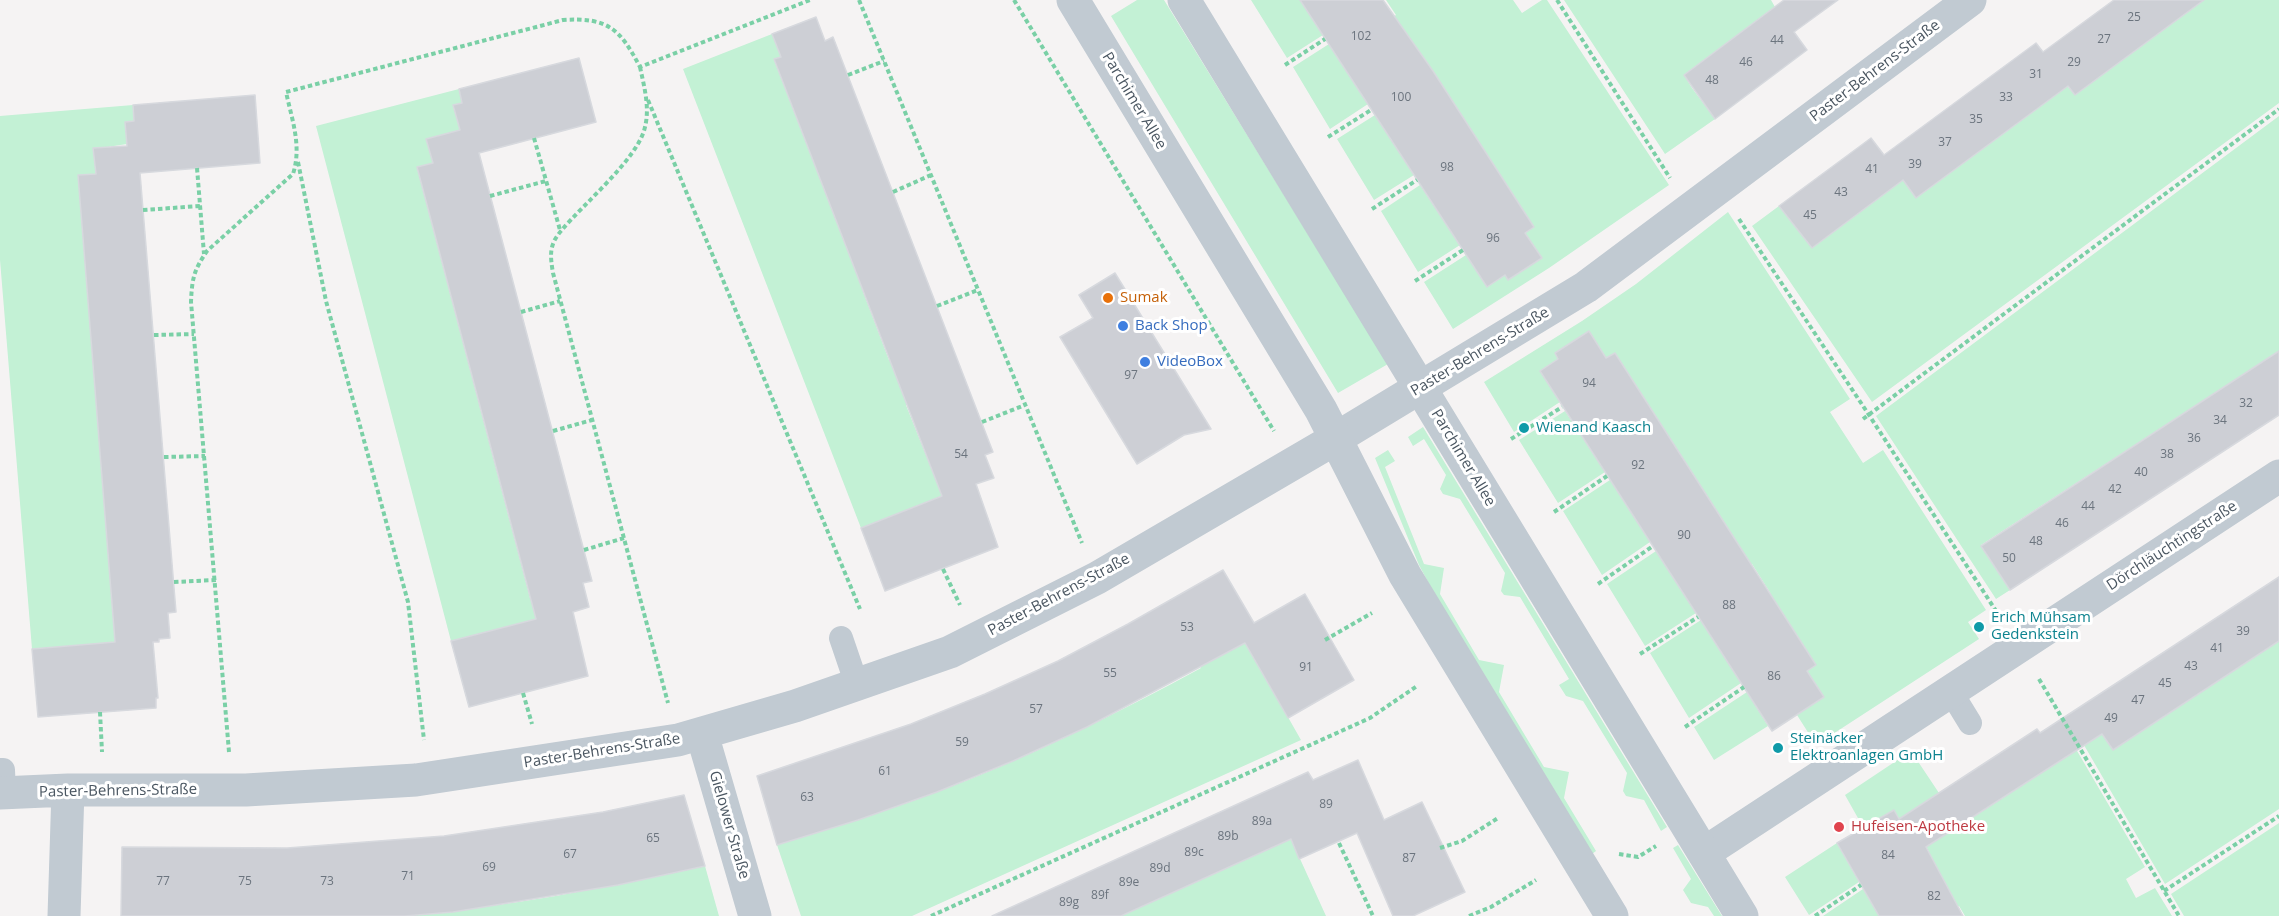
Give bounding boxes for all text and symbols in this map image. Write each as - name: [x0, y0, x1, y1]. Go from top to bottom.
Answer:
- house number: 25: [2127, 11, 2141, 25]
- street label: Paster-Behrens-Straße: [1806, 16, 1944, 126]
- house number: 102: [1351, 30, 1371, 44]
- house number: 27: [2097, 33, 2111, 47]
- house number: 44: [1770, 34, 1784, 48]
- street label: Parchimer Allee: [1098, 49, 1170, 153]
- house number: 46: [1739, 56, 1753, 70]
- house number: 29: [2067, 56, 2081, 70]
- house number: 31: [2029, 68, 2043, 82]
- house number: 48: [1705, 74, 1719, 88]
- house number: 100: [1391, 91, 1411, 105]
- house number: 33: [1999, 91, 2013, 105]
- house number: 35: [1969, 113, 1983, 127]
- house number: 37: [1938, 136, 1952, 150]
- house number: 39: [1908, 158, 1922, 172]
- house number: 98: [1440, 161, 1454, 175]
- house number: 41: [1865, 163, 1879, 177]
- house number: 43: [1834, 186, 1848, 200]
- house number: 45: [1803, 209, 1817, 223]
- house number: 96: [1486, 232, 1500, 246]
- place label: Sumak: [1120, 289, 1168, 307]
- marker: Sumak: [1101, 291, 1115, 305]
- street label: Paster-Behrens-Straße: [1408, 304, 1552, 400]
- place label: Back Shop: [1135, 317, 1208, 335]
- marker: Back Shop: [1116, 319, 1130, 333]
- place label: VideoBox: [1157, 353, 1223, 371]
- marker: VideoBox: [1138, 355, 1152, 369]
- house number: 97: [1124, 369, 1138, 383]
- house number: 94: [1582, 377, 1596, 391]
- house number: 32: [2239, 397, 2253, 411]
- street label: Parchimer Allee: [1427, 406, 1499, 510]
- house number: 34: [2213, 414, 2227, 428]
- place label: Wienand Kaasch: [1536, 419, 1651, 437]
- marker: Wienand Kaasch: [1517, 421, 1531, 435]
- house number: 36: [2187, 432, 2201, 446]
- house number: 54: [954, 448, 968, 462]
- house number: 38: [2160, 448, 2174, 462]
- house number: 92: [1631, 459, 1645, 473]
- house number: 40: [2134, 466, 2148, 480]
- house number: 42: [2108, 483, 2122, 497]
- street label: Dörchläuchtingstraße: [2104, 497, 2240, 595]
- house number: 44: [2081, 500, 2095, 514]
- house number: 46: [2055, 517, 2069, 531]
- house number: 90: [1677, 529, 1691, 543]
- house number: 48: [2029, 535, 2043, 549]
- street label: Paster-Behrens-Straße: [985, 550, 1133, 640]
- house number: 50: [2002, 552, 2016, 566]
- house number: 88: [1722, 599, 1736, 613]
- place label: Erich Mühsam Gedenkstein: [1991, 609, 2091, 644]
- marker: Erich Mühsam Gedenkstein: [1972, 620, 1986, 634]
- house number: 53: [1180, 621, 1194, 635]
- house number: 39: [2236, 625, 2250, 639]
- house number: 41: [2210, 642, 2224, 656]
- house number: 43: [2184, 660, 2198, 674]
- house number: 91: [1299, 661, 1313, 675]
- house number: 55: [1103, 667, 1117, 681]
- house number: 86: [1767, 670, 1781, 684]
- house number: 45: [2158, 677, 2172, 691]
- house number: 47: [2131, 694, 2145, 708]
- house number: 57: [1029, 703, 1043, 717]
- house number: 49: [2104, 712, 2118, 726]
- street label: Paster-Behrens-Straße: [523, 730, 681, 772]
- place label: Steinäcker Elektroanlagen GmbH: [1790, 730, 1943, 765]
- house number: 59: [955, 736, 969, 750]
- marker: Steinäcker Elektroanlagen GmbH: [1771, 741, 1785, 755]
- house number: 61: [878, 765, 892, 779]
- street label: Gielower Straße: [705, 769, 753, 881]
- street label: Paster-Behrens-Straße: [39, 781, 197, 801]
- house number: 63: [800, 791, 814, 805]
- house number: 89: [1319, 798, 1333, 812]
- house number: 89a: [1252, 815, 1272, 829]
- place label: Hufeisen-Apotheke: [1851, 818, 1985, 836]
- marker: Hufeisen-Apotheke: [1832, 820, 1846, 834]
- house number: 89b: [1217, 830, 1239, 844]
- house number: 65: [646, 832, 660, 846]
- house number: 89c: [1184, 846, 1204, 860]
- house number: 67: [563, 848, 577, 862]
- house number: 84: [1881, 849, 1895, 863]
- house number: 87: [1402, 852, 1416, 866]
- house number: 69: [482, 861, 496, 875]
- house number: 89d: [1149, 862, 1171, 876]
- house number: 71: [401, 870, 415, 884]
- house number: 77: [156, 875, 170, 889]
- house number: 75: [238, 875, 252, 889]
- house number: 73: [320, 875, 334, 889]
- house number: 89e: [1119, 876, 1139, 890]
- house number: 89f: [1091, 889, 1109, 903]
- house number: 82: [1927, 890, 1941, 904]
- house number: 89g: [1059, 896, 1079, 910]

